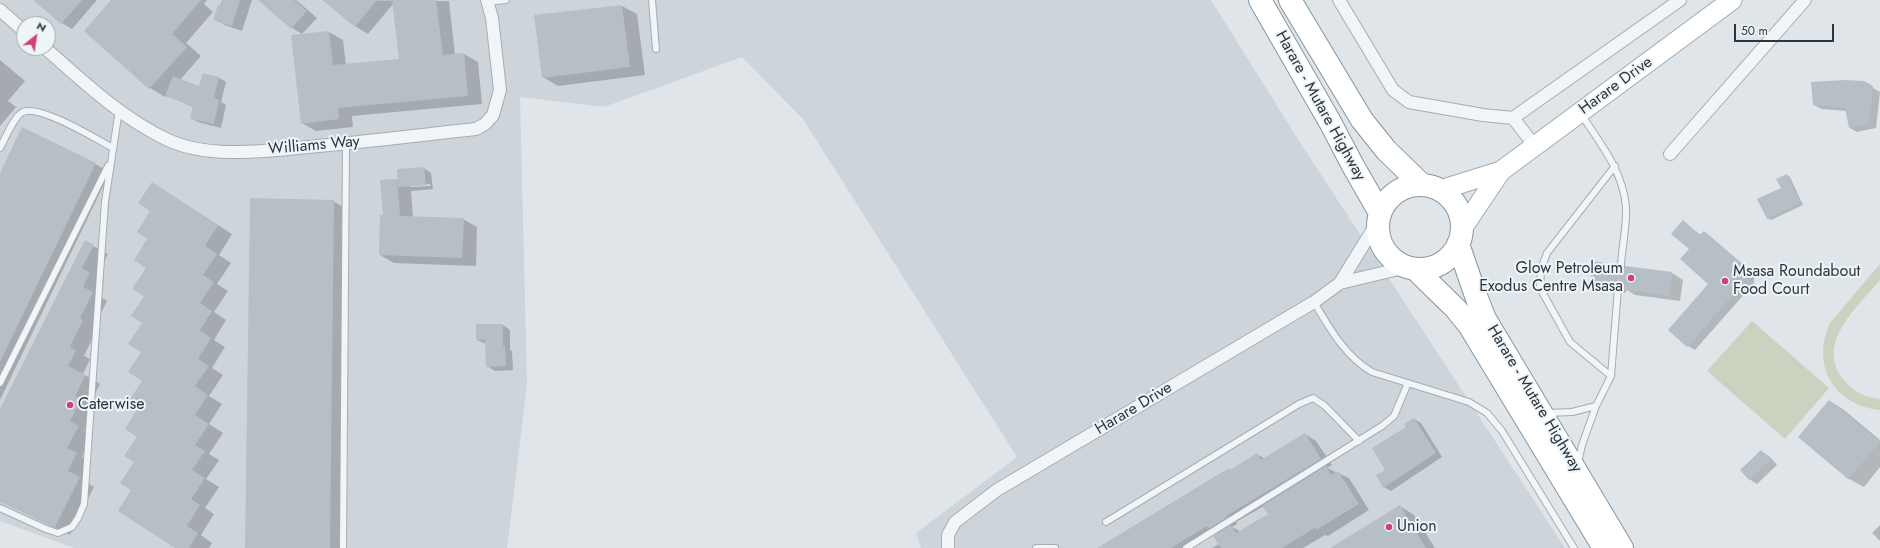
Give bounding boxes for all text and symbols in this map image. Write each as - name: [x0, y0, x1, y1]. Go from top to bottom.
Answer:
- north arrow: [16, 16, 56, 56]
- scale bar: [1736, 16, 1836, 42]
- text: N: [34, 17, 49, 36]
- text: 50 m: [1741, 22, 1768, 40]
- street label: Harare - Mutare Highway: [1271, 28, 1369, 184]
- street label: Harare Drive: [1575, 53, 1657, 119]
- street label: Williams Way: [267, 132, 361, 160]
- place label: Glow Petroleum Exodus Centre Msasa: [1479, 259, 1623, 297]
- place label: Msasa Roundabout Food Court: [1733, 262, 1860, 300]
- marker: Glow Petroleum Exodus Centre Msasa: [1626, 273, 1636, 283]
- marker: Msasa Roundabout Food Court: [1720, 276, 1730, 286]
- street label: Harare - Mutare Highway: [1482, 322, 1586, 476]
- street label: Harare Drive: [1092, 379, 1176, 439]
- place label: Caterwise: [78, 395, 144, 415]
- marker: Caterwise: [65, 400, 75, 410]
- place label: Union: [1397, 517, 1437, 537]
- marker: Union: [1384, 522, 1394, 532]

